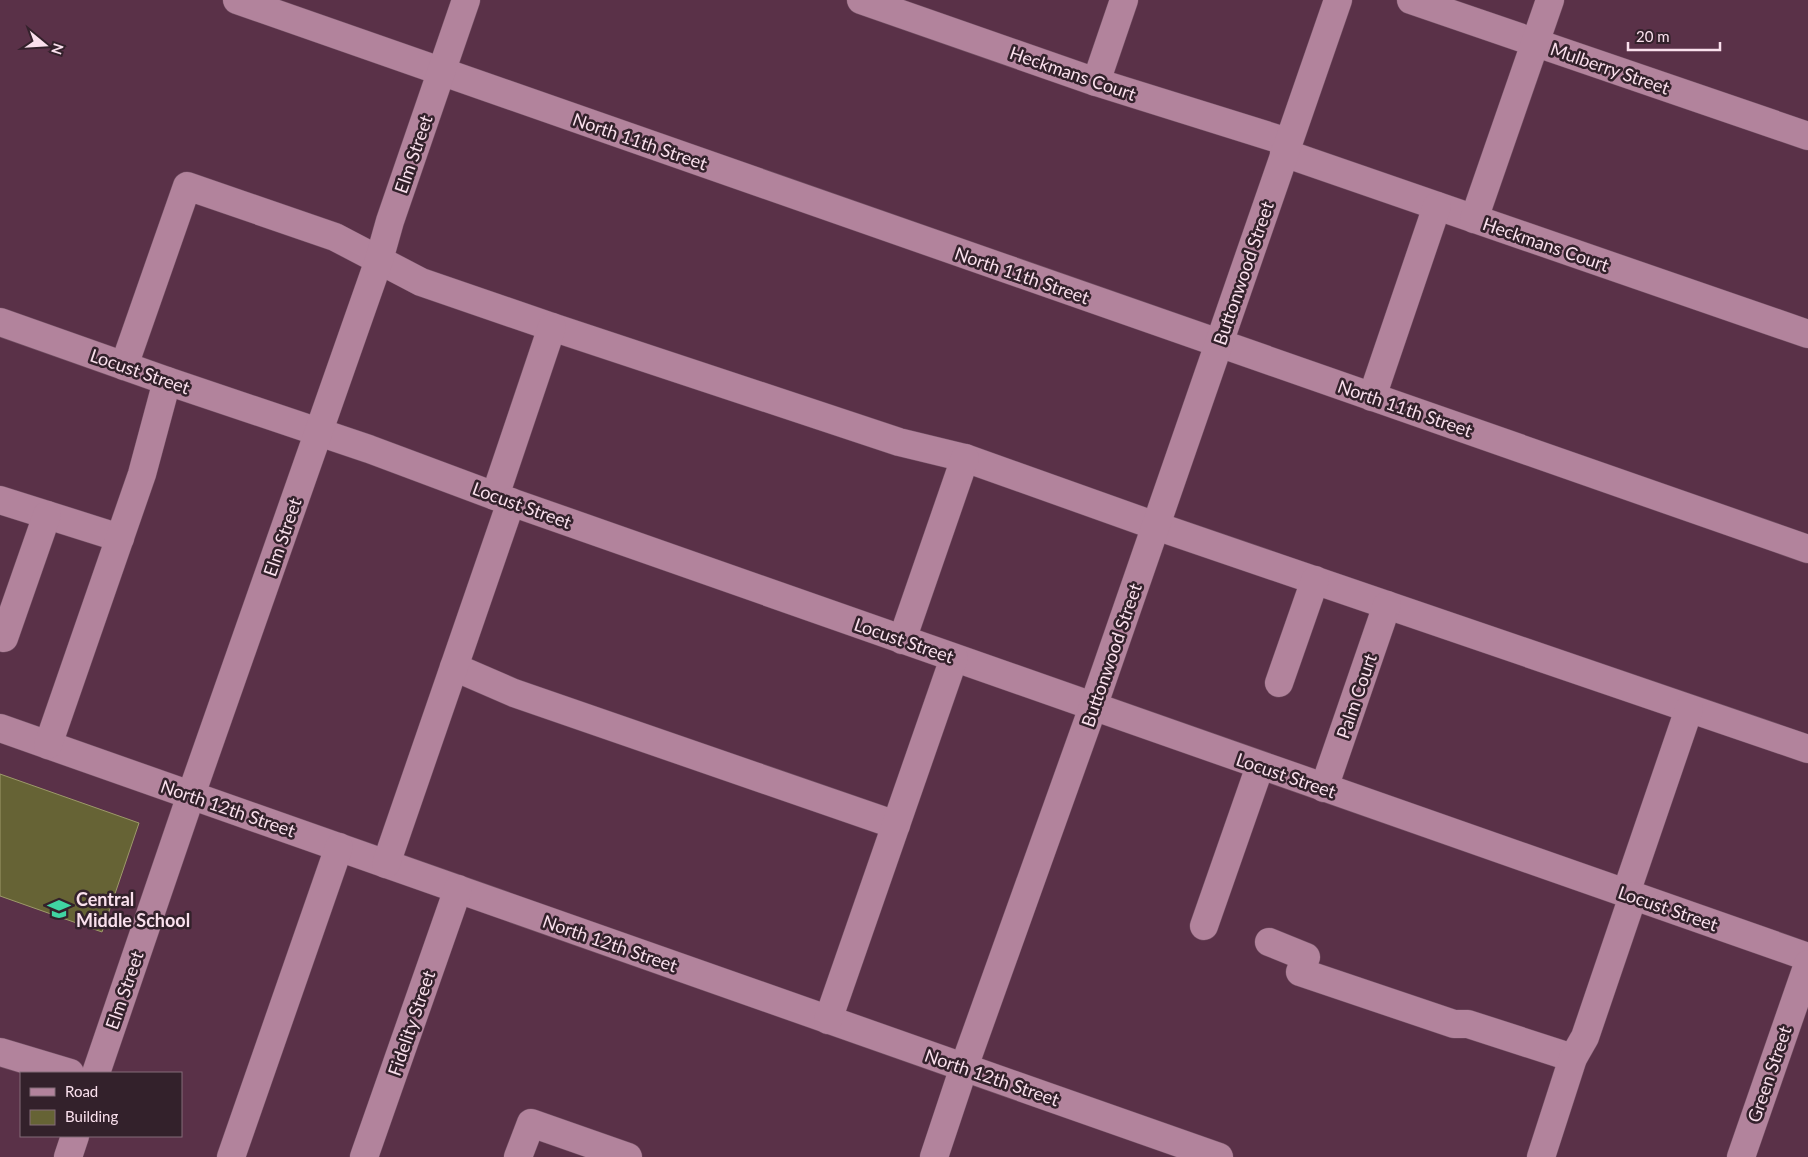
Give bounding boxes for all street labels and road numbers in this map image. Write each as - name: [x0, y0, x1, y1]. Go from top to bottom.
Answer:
- street label: Mulberry Street: [1548, 37, 1673, 99]
- street label: Heckmans Court: [1007, 41, 1139, 105]
- street label: North 11th Street: [570, 108, 711, 174]
- street label: Elm Street: [389, 111, 437, 196]
- street label: Buttonwood Street: [1208, 198, 1278, 348]
- street label: Heckmans Court: [1480, 212, 1612, 276]
- street label: North 11th Street: [952, 242, 1093, 308]
- street label: Locust Street: [87, 344, 193, 398]
- street label: North 11th Street: [1335, 375, 1476, 441]
- street label: Locust Street: [470, 477, 575, 533]
- street label: Elm Street: [258, 494, 306, 579]
- street label: Buttonwood Street: [1076, 580, 1146, 730]
- street label: Locust Street: [851, 613, 957, 667]
- street label: Palm Court: [1331, 650, 1381, 741]
- street label: Locust Street: [1233, 748, 1339, 802]
- street label: North 12th Street: [158, 775, 299, 841]
- street label: Locust Street: [1615, 881, 1721, 935]
- street label: North 12th Street: [540, 910, 681, 976]
- street label: Elm Street: [100, 947, 148, 1032]
- street label: Fidelity Street: [383, 967, 439, 1079]
- street label: Green Street: [1742, 1023, 1796, 1125]
- street label: North 12th Street: [922, 1044, 1063, 1110]

